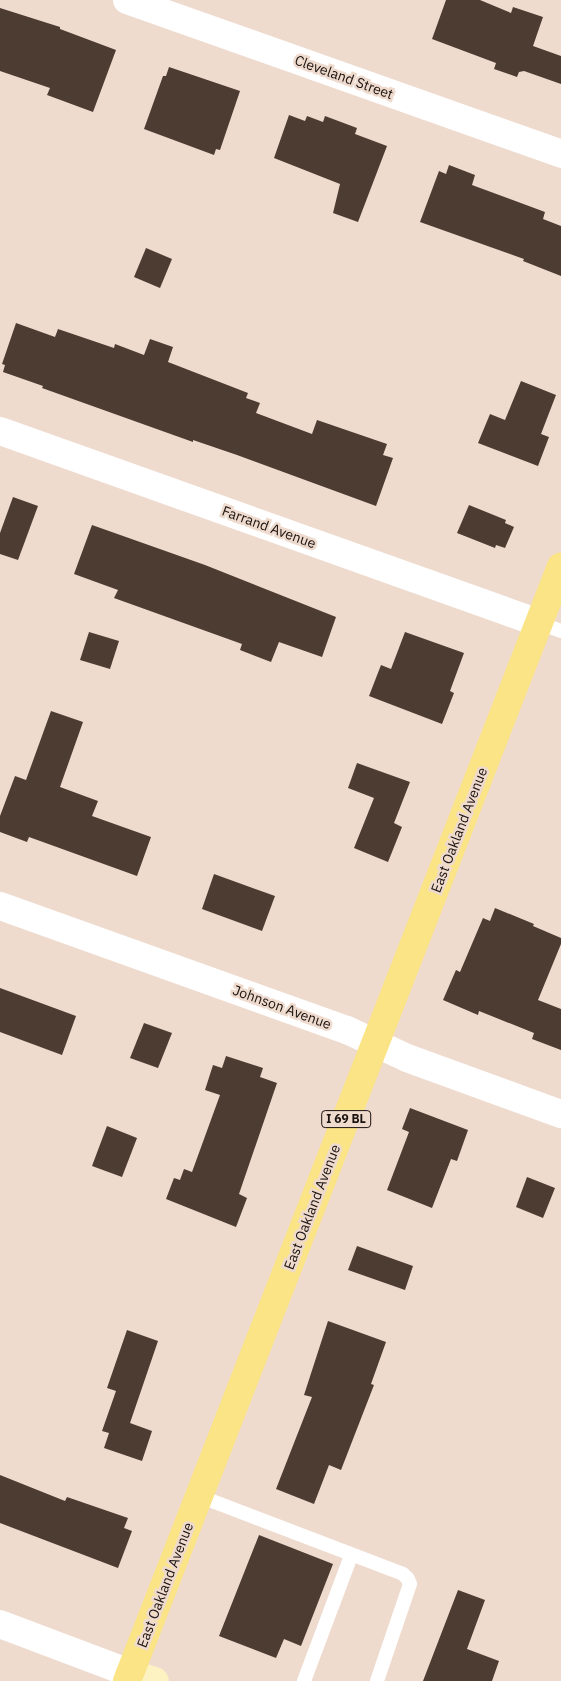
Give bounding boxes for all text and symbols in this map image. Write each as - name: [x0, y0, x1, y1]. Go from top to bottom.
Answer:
- street label: Cleveland Street: [292, 51, 396, 103]
- street label: Farrand Avenue: [220, 502, 318, 552]
- street label: East Oakland Avenue: [427, 765, 491, 895]
- street label: Johnson Avenue: [230, 981, 334, 1033]
- road number: I 69 BL: [321, 1110, 371, 1128]
- street label: East Oakland Avenue: [280, 1142, 344, 1272]
- street label: East Oakland Avenue: [133, 1520, 197, 1650]

